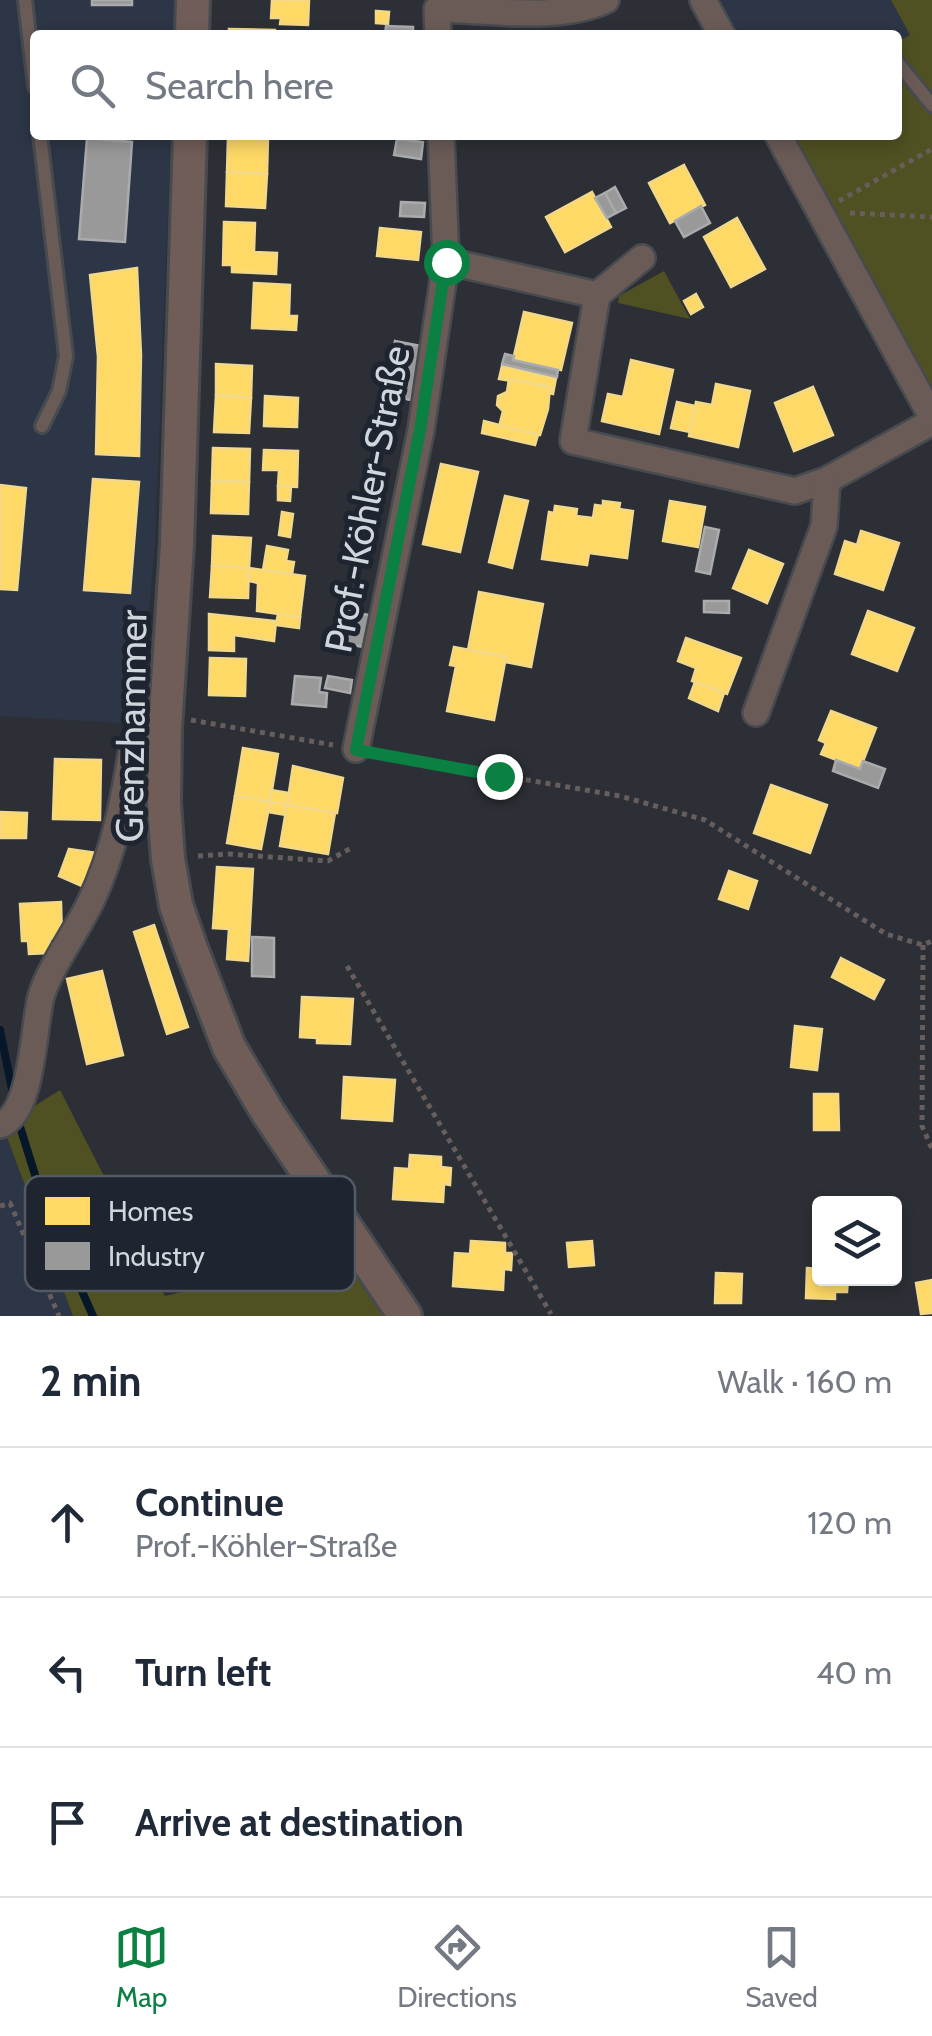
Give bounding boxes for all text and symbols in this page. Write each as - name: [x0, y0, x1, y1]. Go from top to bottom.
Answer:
- search box: [30, 30, 902, 140]
- icon: search: [65, 58, 120, 113]
- text: Search here: [145, 62, 334, 109]
- route start: [424, 240, 470, 286]
- street label: Prof.-Köhler-Straße: [314, 342, 420, 656]
- street label: Grenzhammer: [105, 609, 157, 843]
- route end: [477, 754, 523, 800]
- legend: [25, 1176, 355, 1291]
- text: Homes: [108, 1194, 193, 1228]
- map controls: [812, 1196, 902, 1286]
- button: layers: [812, 1196, 902, 1286]
- text: Industry: [108, 1239, 205, 1273]
- text: 2 min: [40, 1355, 141, 1407]
- text: Walk · 160 m: [718, 1362, 892, 1401]
- text: Continue: [135, 1479, 284, 1526]
- icon: ahead: [40, 1495, 95, 1550]
- text: 120 m: [807, 1503, 892, 1542]
- text: Prof.-Köhler-Straße: [135, 1526, 397, 1565]
- icon: left: [40, 1645, 95, 1700]
- text: Turn left: [135, 1649, 271, 1696]
- text: 40 m: [816, 1653, 892, 1692]
- icon: arrive: [40, 1795, 95, 1850]
- text: Arrive at destination: [135, 1799, 464, 1846]
- tab: Map: [114, 1920, 169, 2014]
- tab: Directions: [397, 1920, 517, 2014]
- tab: Saved: [745, 1920, 818, 2014]

